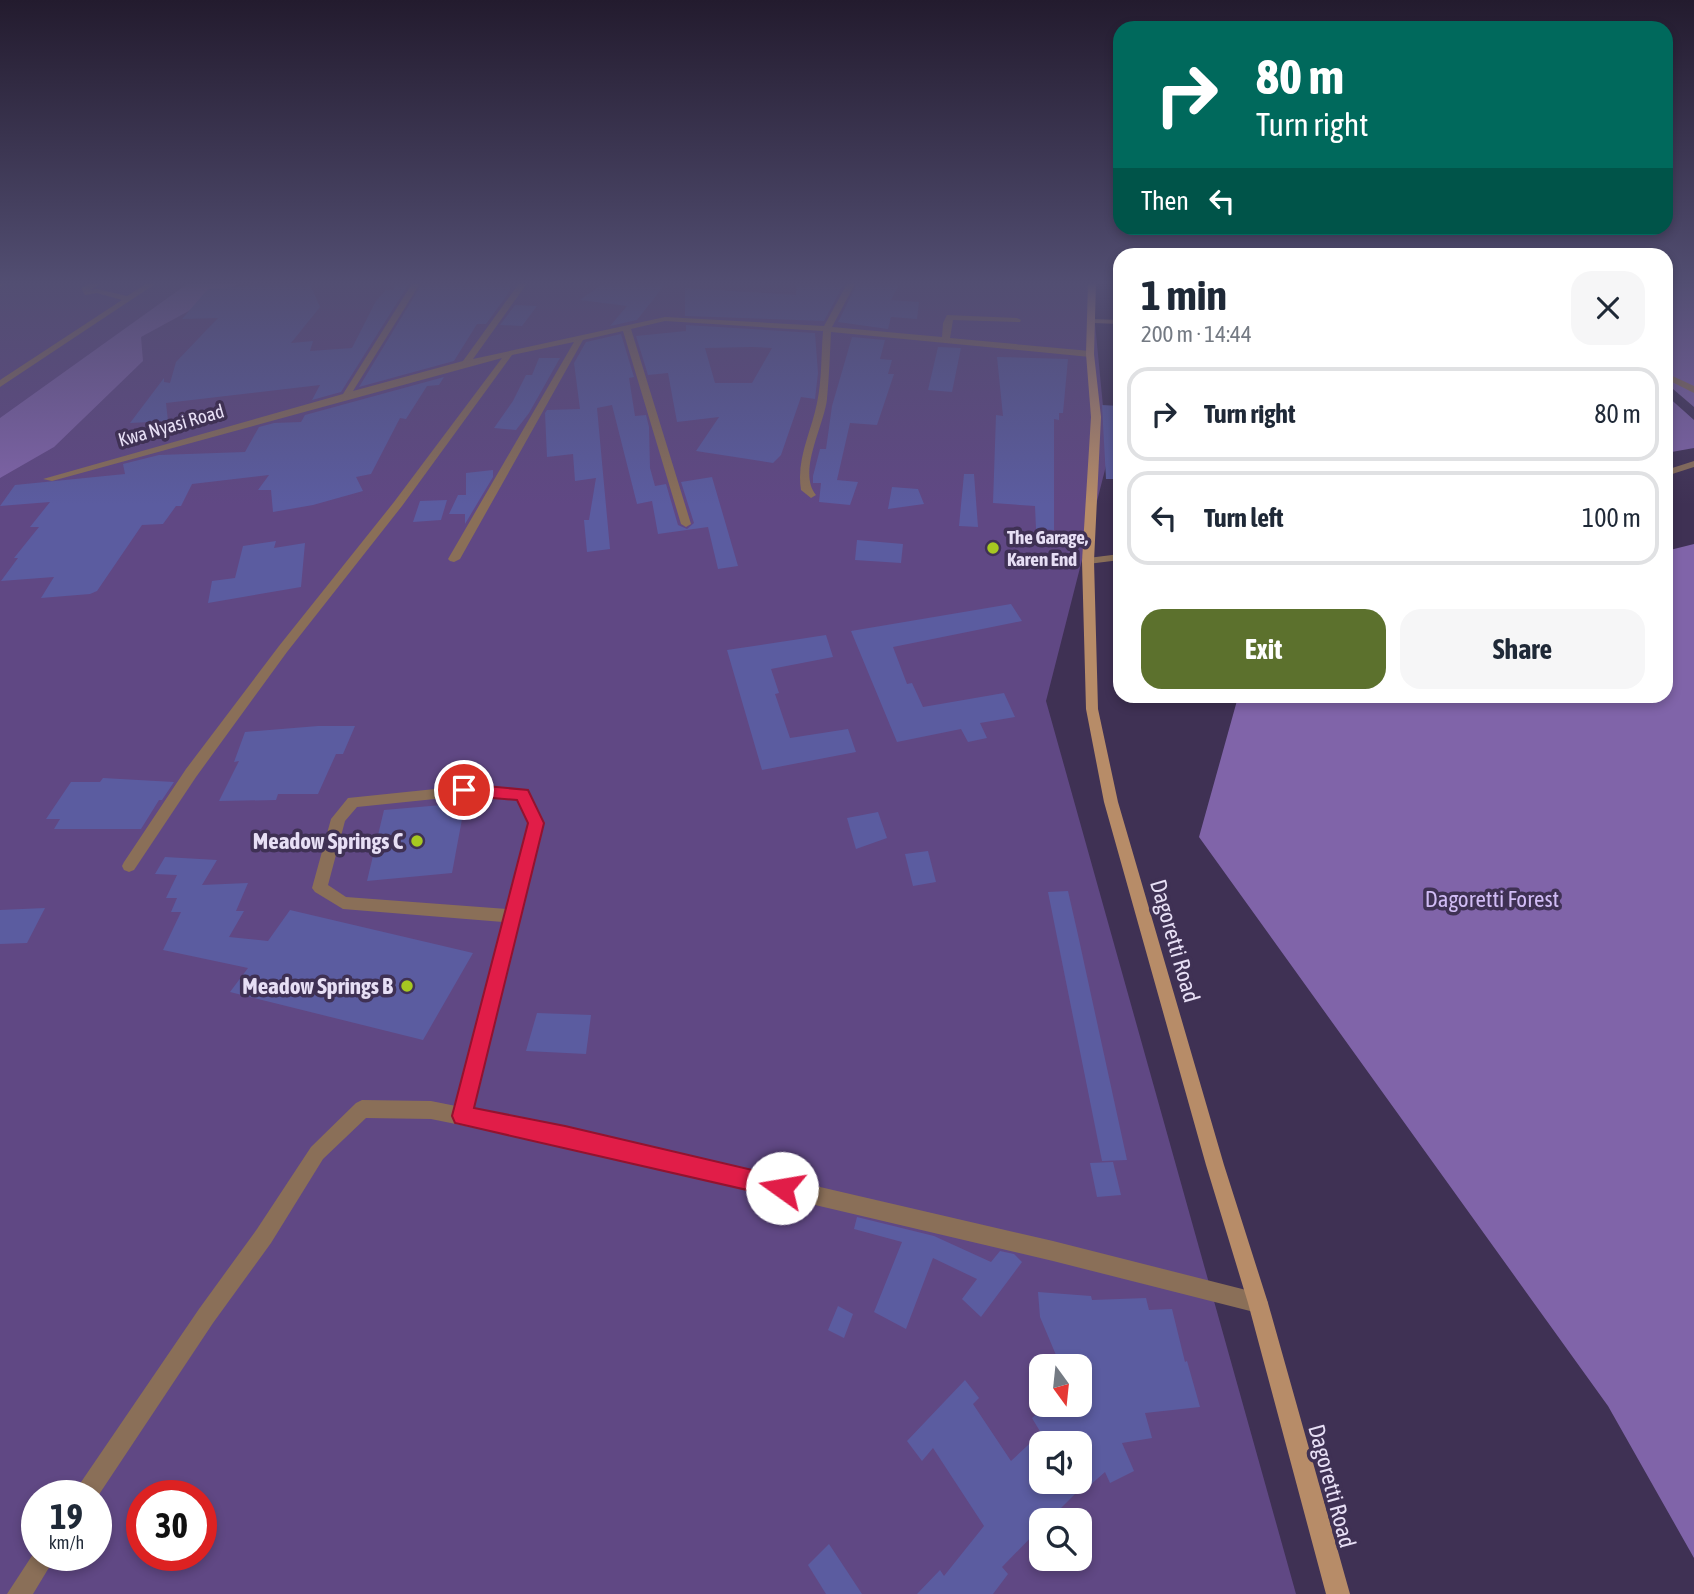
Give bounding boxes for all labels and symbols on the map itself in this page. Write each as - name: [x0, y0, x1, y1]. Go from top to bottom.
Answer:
- street label: Kwa Nyasi Road: [116, 399, 226, 451]
- place label: The Garage, Karen End: [1007, 526, 1089, 570]
- marker: The Garage, Karen End: [985, 540, 1001, 556]
- pin: [434, 760, 494, 820]
- place label: Meadow Springs C: [253, 828, 404, 854]
- marker: Meadow Springs C: [409, 833, 425, 849]
- street label: Dagoretti Road: [1145, 877, 1205, 1005]
- park label: Dagoretti Forest: [1425, 886, 1559, 912]
- place label: Meadow Springs B: [242, 973, 393, 999]
- marker: Meadow Springs B: [399, 978, 415, 994]
- position arrow: [745, 1151, 819, 1225]
- north arrow: [1029, 1354, 1092, 1418]
- street label: Dagoretti Road: [1303, 1421, 1361, 1551]
- speed limit sign: 30: [126, 1480, 217, 1571]

